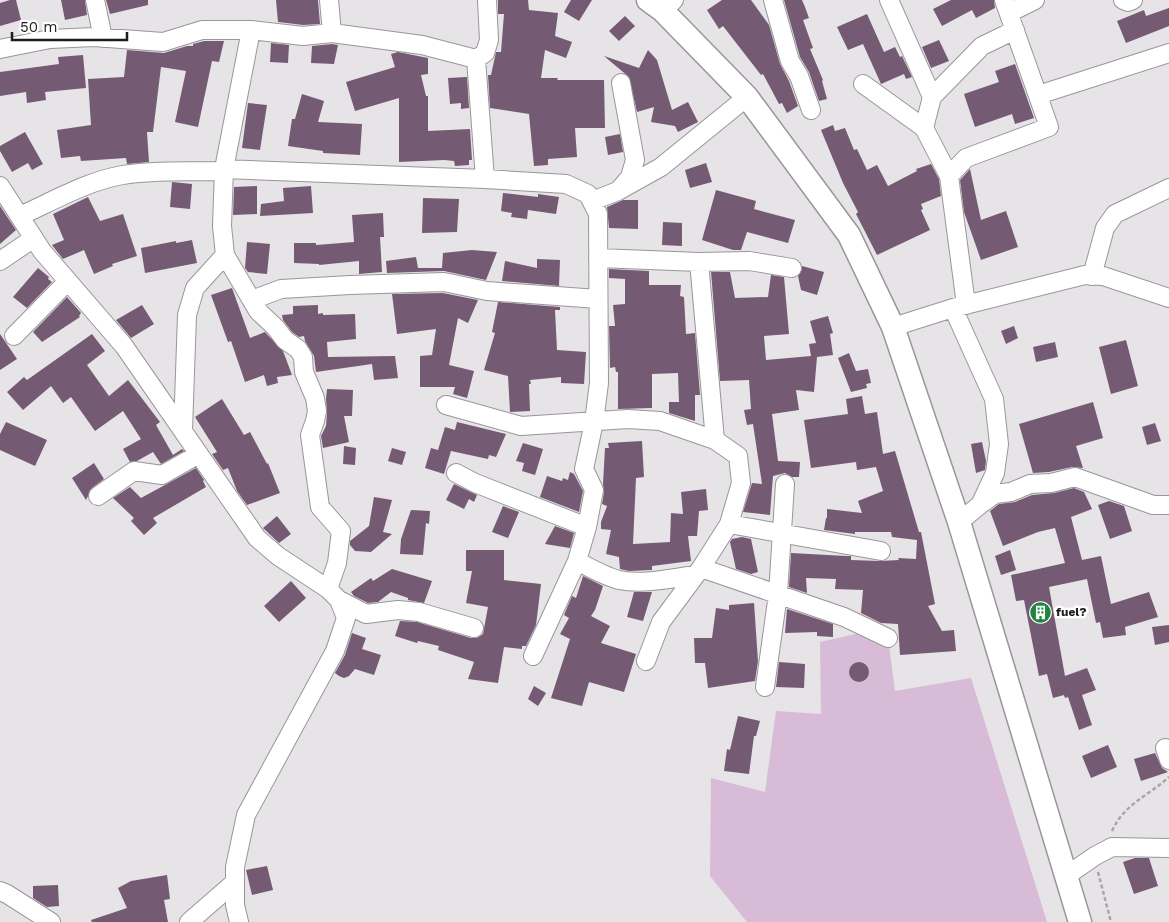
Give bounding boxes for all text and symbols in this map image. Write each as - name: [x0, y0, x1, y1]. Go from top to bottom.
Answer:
- scale bar: [12, 10, 128, 42]
- text: 50 m: [20, 18, 57, 36]
- building icon: fuel?: [1028, 600, 1052, 624]
- place label: fuel?: [1056, 605, 1086, 619]

